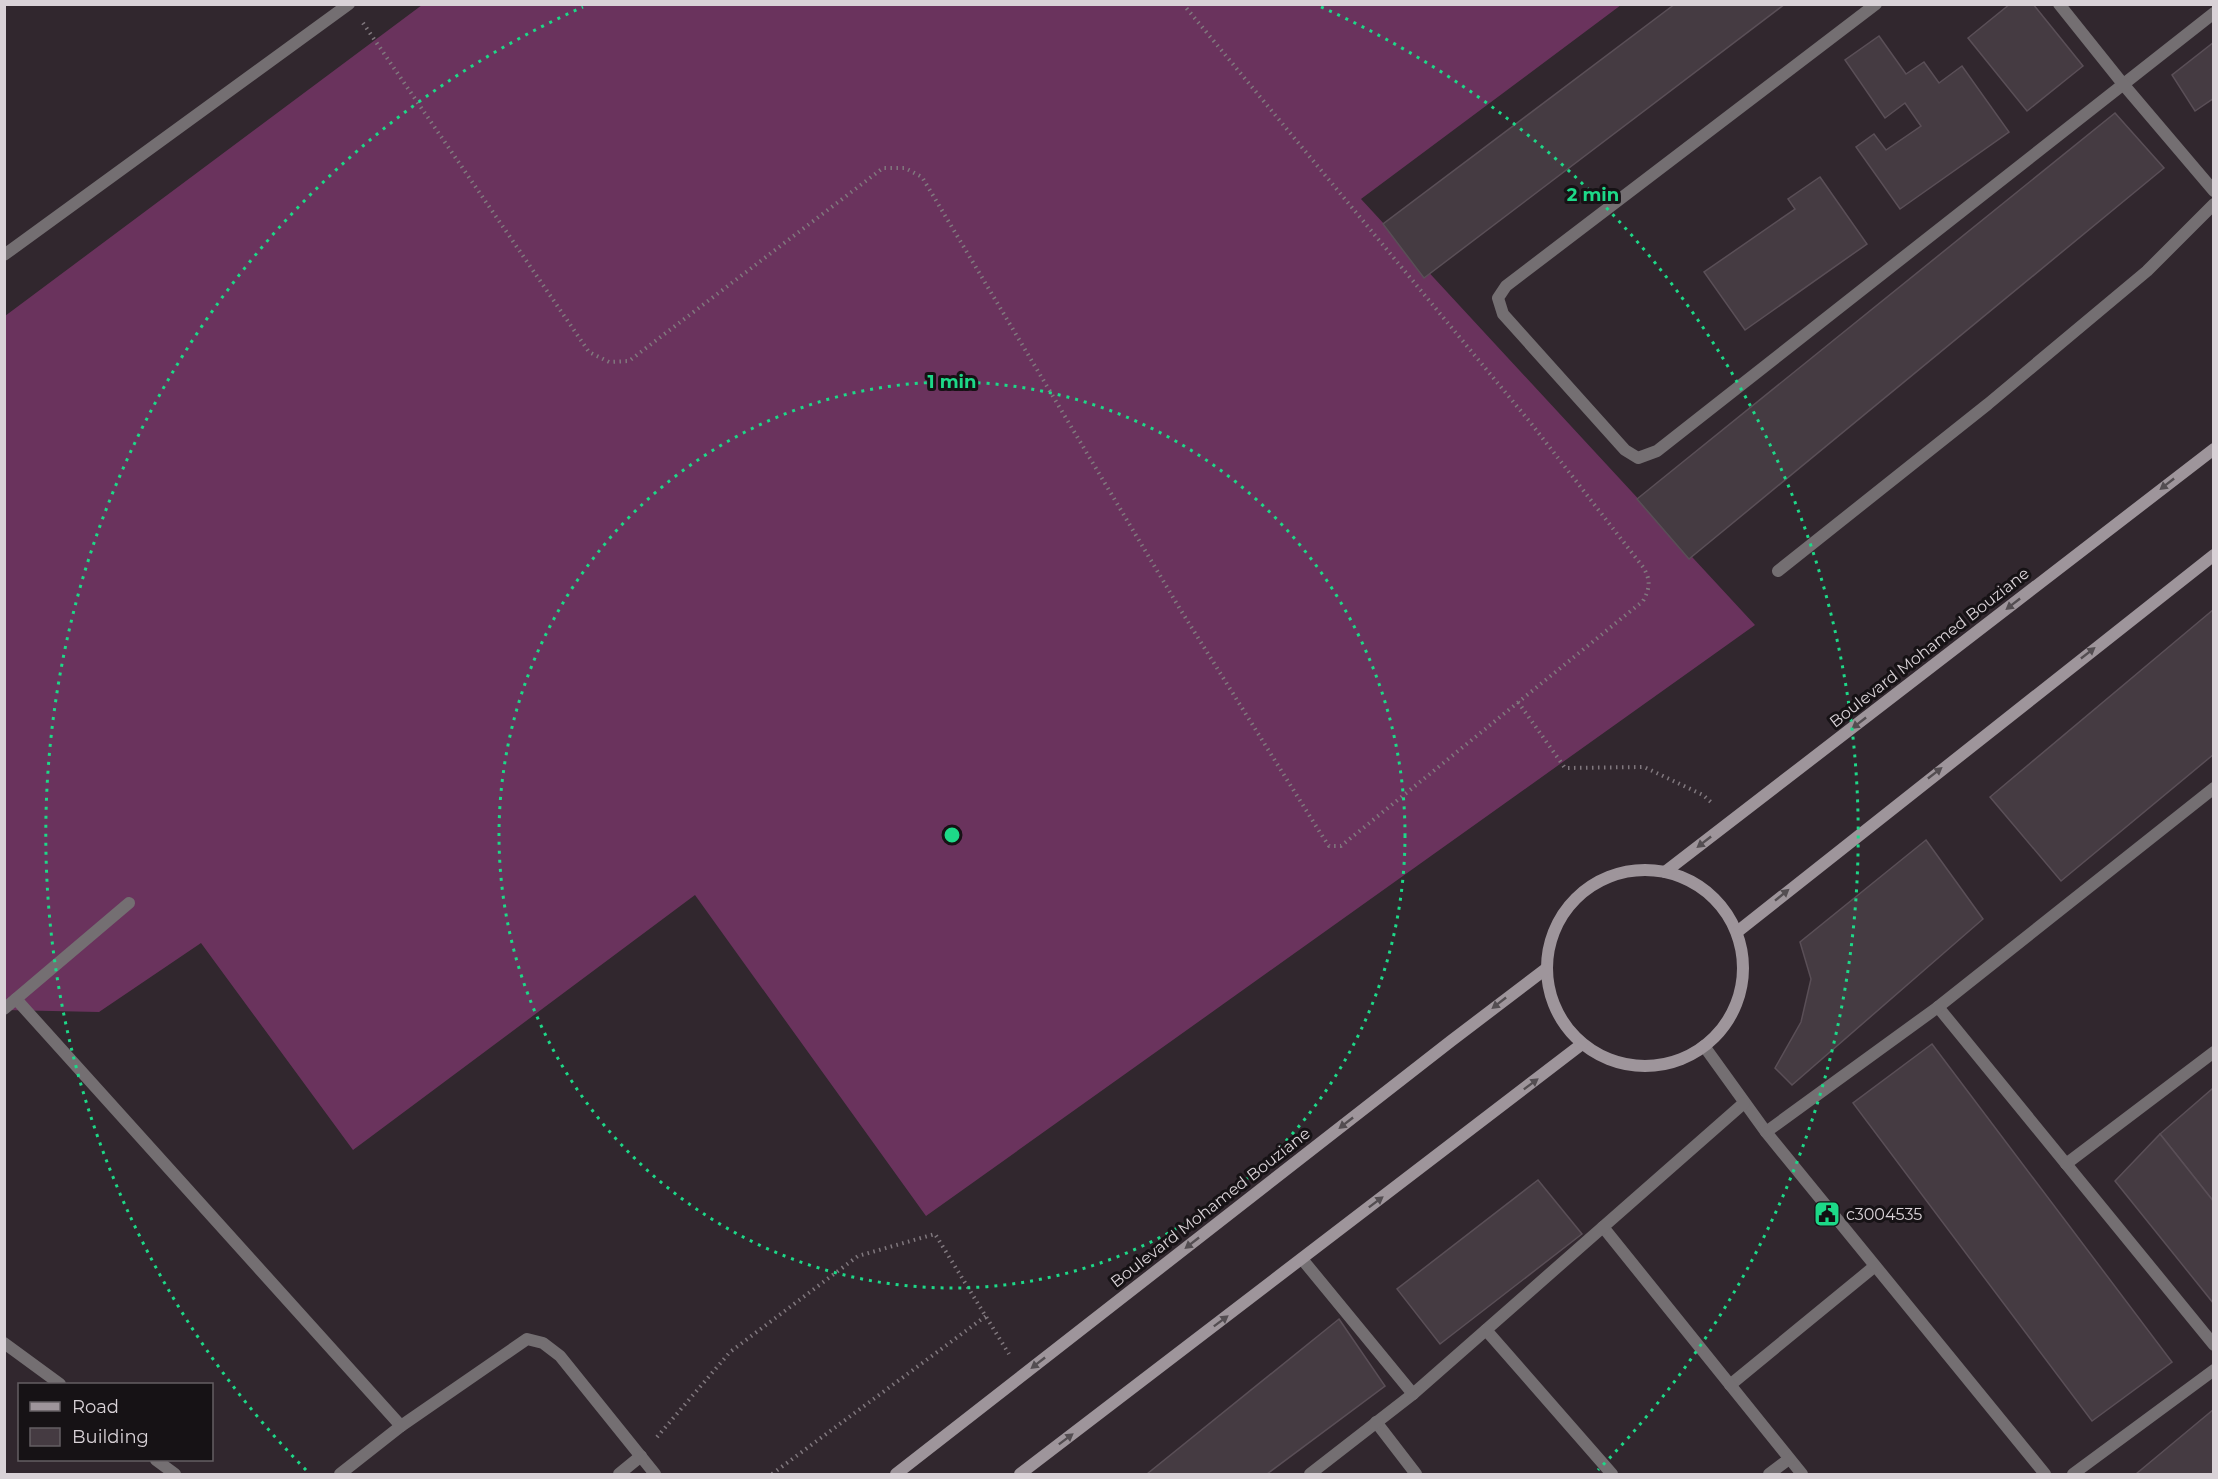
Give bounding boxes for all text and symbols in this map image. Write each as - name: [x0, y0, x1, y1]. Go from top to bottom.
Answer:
- text: 2 min: [1567, 184, 1619, 206]
- text: 1 min: [928, 371, 976, 393]
- one-way arrow: [2160, 478, 2175, 490]
- street label: Boulevard Mohamed Bouziane: [1826, 563, 2033, 731]
- one-way arrow: [2005, 597, 2021, 610]
- one-way arrow: [2080, 647, 2096, 660]
- one-way arrow: [1851, 716, 1866, 728]
- one-way arrow: [1927, 768, 1942, 780]
- centre of rings: [942, 825, 962, 845]
- one-way arrow: [1697, 836, 1713, 848]
- one-way arrow: [1775, 890, 1790, 902]
- one-way arrow: [1492, 997, 1508, 1009]
- one-way arrow: [1523, 1077, 1539, 1090]
- one-way arrow: [1338, 1116, 1353, 1128]
- street label: Boulevard Mohamed Bouziane: [1107, 1123, 1314, 1291]
- one-way arrow: [1369, 1197, 1384, 1209]
- public building icon: c3004535: [1812, 1199, 1842, 1229]
- place label: c3004535: [1846, 1205, 1922, 1224]
- one-way arrow: [1184, 1236, 1200, 1249]
- one-way arrow: [1214, 1315, 1229, 1327]
- one-way arrow: [1030, 1356, 1046, 1369]
- legend: [18, 1383, 213, 1461]
- text: Road: [72, 1396, 119, 1418]
- text: Building: [72, 1426, 149, 1448]
- one-way arrow: [1058, 1433, 1074, 1445]

